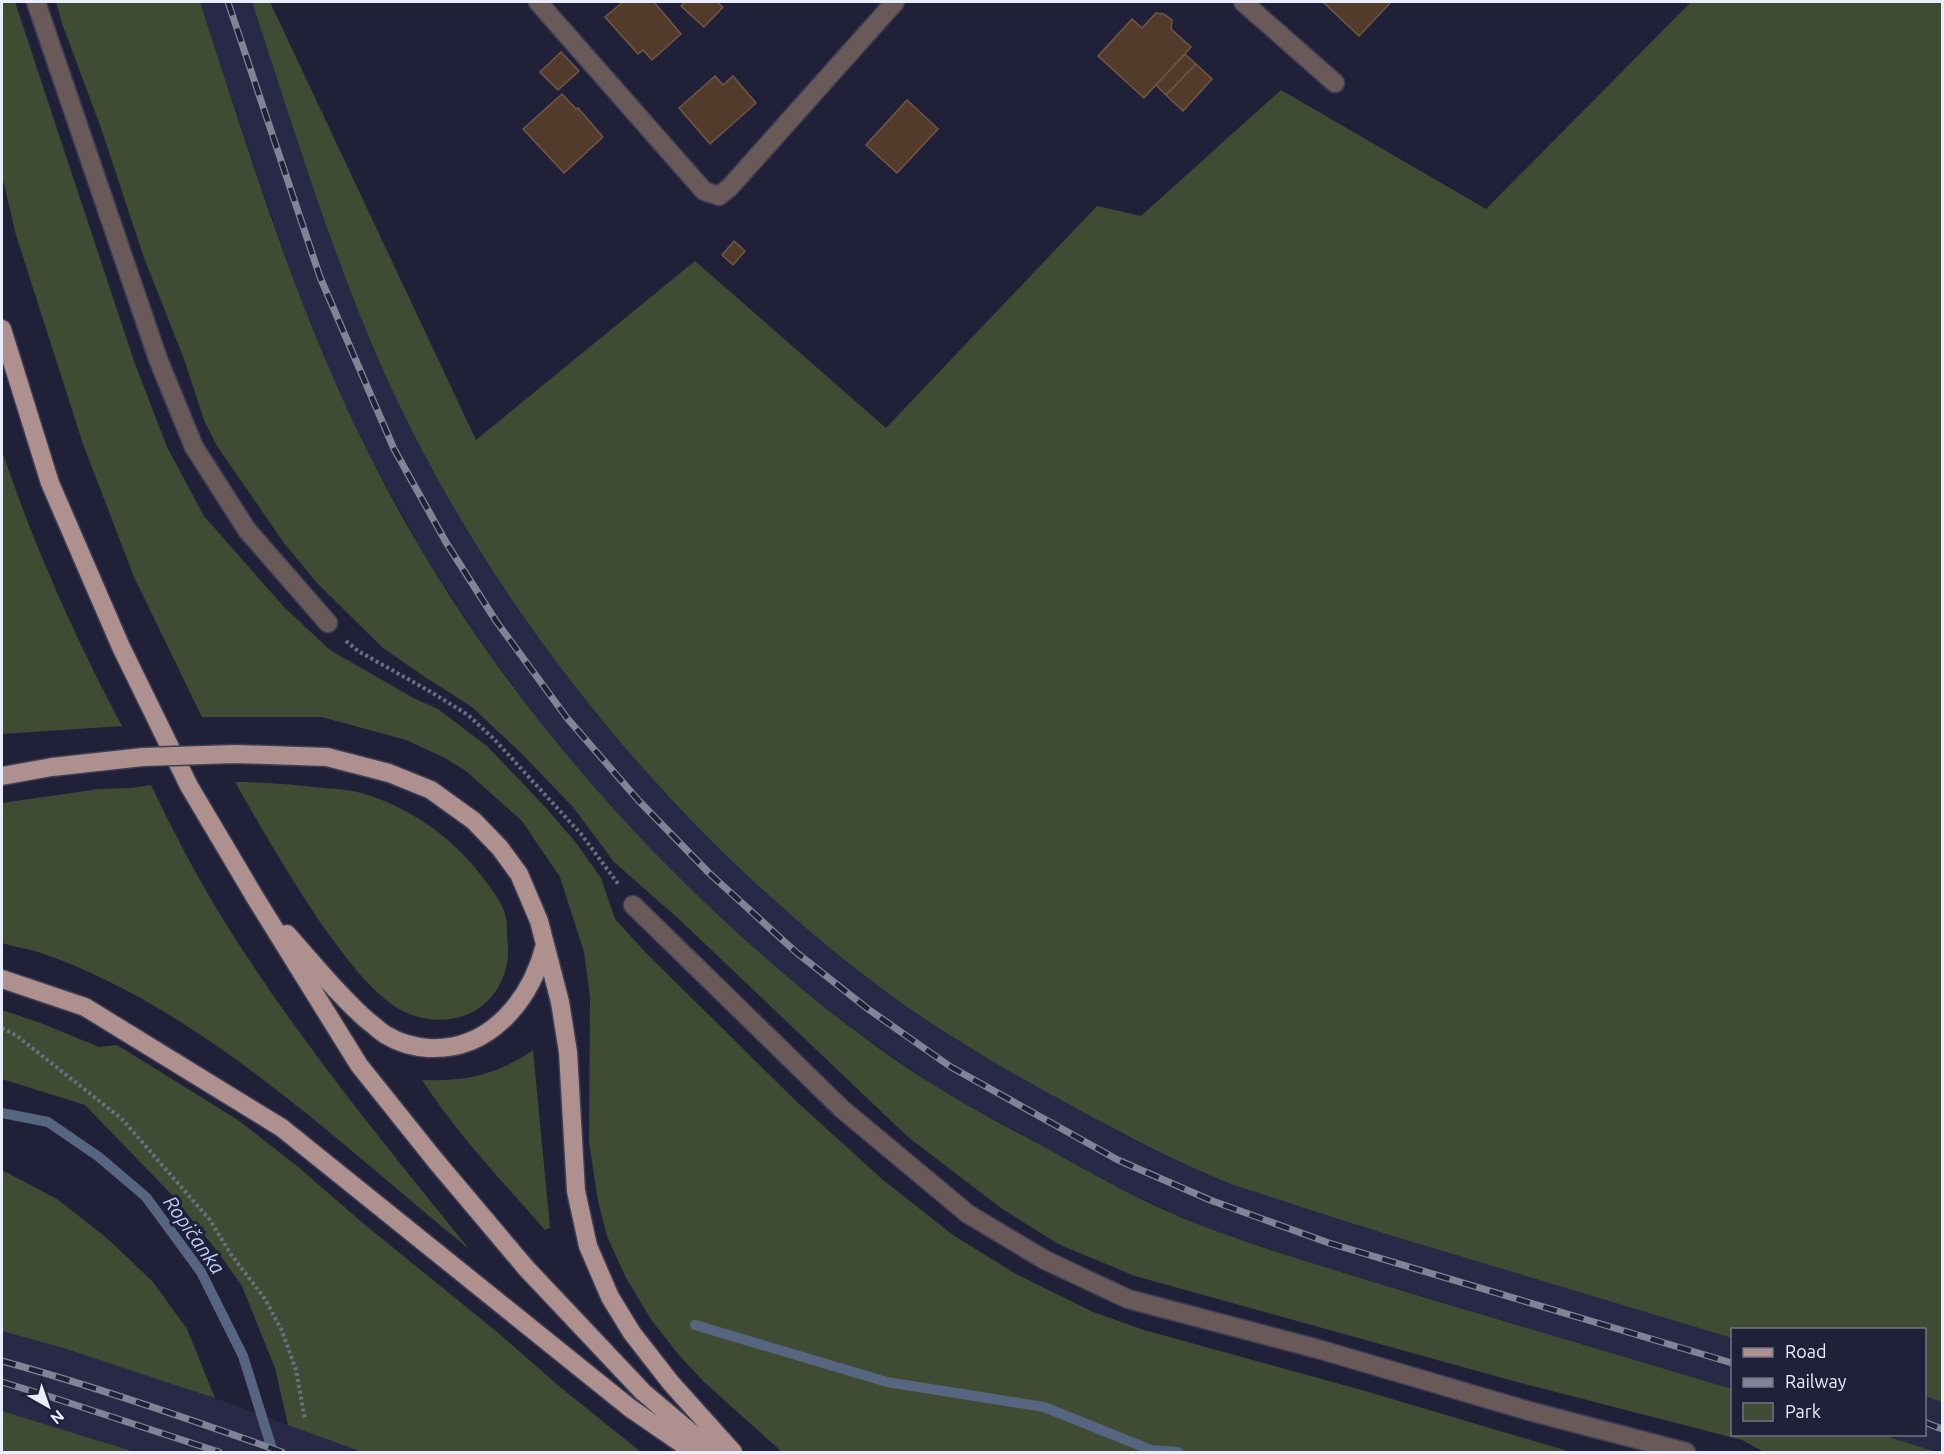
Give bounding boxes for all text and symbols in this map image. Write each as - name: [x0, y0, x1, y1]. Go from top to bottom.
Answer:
- water label: Ropičanka: [159, 1191, 230, 1278]
- legend: [1731, 1328, 1926, 1436]
- text: Road: [1785, 1341, 1827, 1361]
- text: Railway: [1785, 1371, 1847, 1391]
- north arrow: [18, 1376, 78, 1436]
- text: Park: [1785, 1401, 1821, 1421]
- text: N: [47, 1407, 68, 1428]

